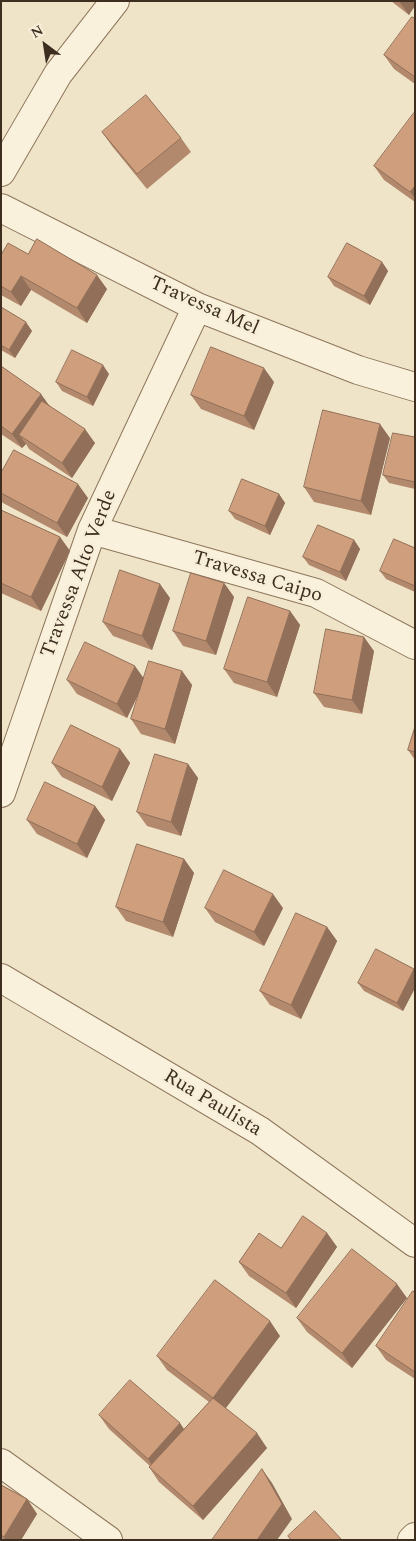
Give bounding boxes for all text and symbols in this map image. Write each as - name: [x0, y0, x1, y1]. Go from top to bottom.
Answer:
- north arrow: [20, 20, 70, 70]
- text: N: [27, 20, 47, 44]
- street label: Travessa Mel: [146, 272, 262, 342]
- street label: Travessa Alto Verde: [37, 487, 123, 661]
- street label: Travessa Caipo: [189, 547, 325, 609]
- street label: Rua Paulista: [159, 1065, 265, 1143]

